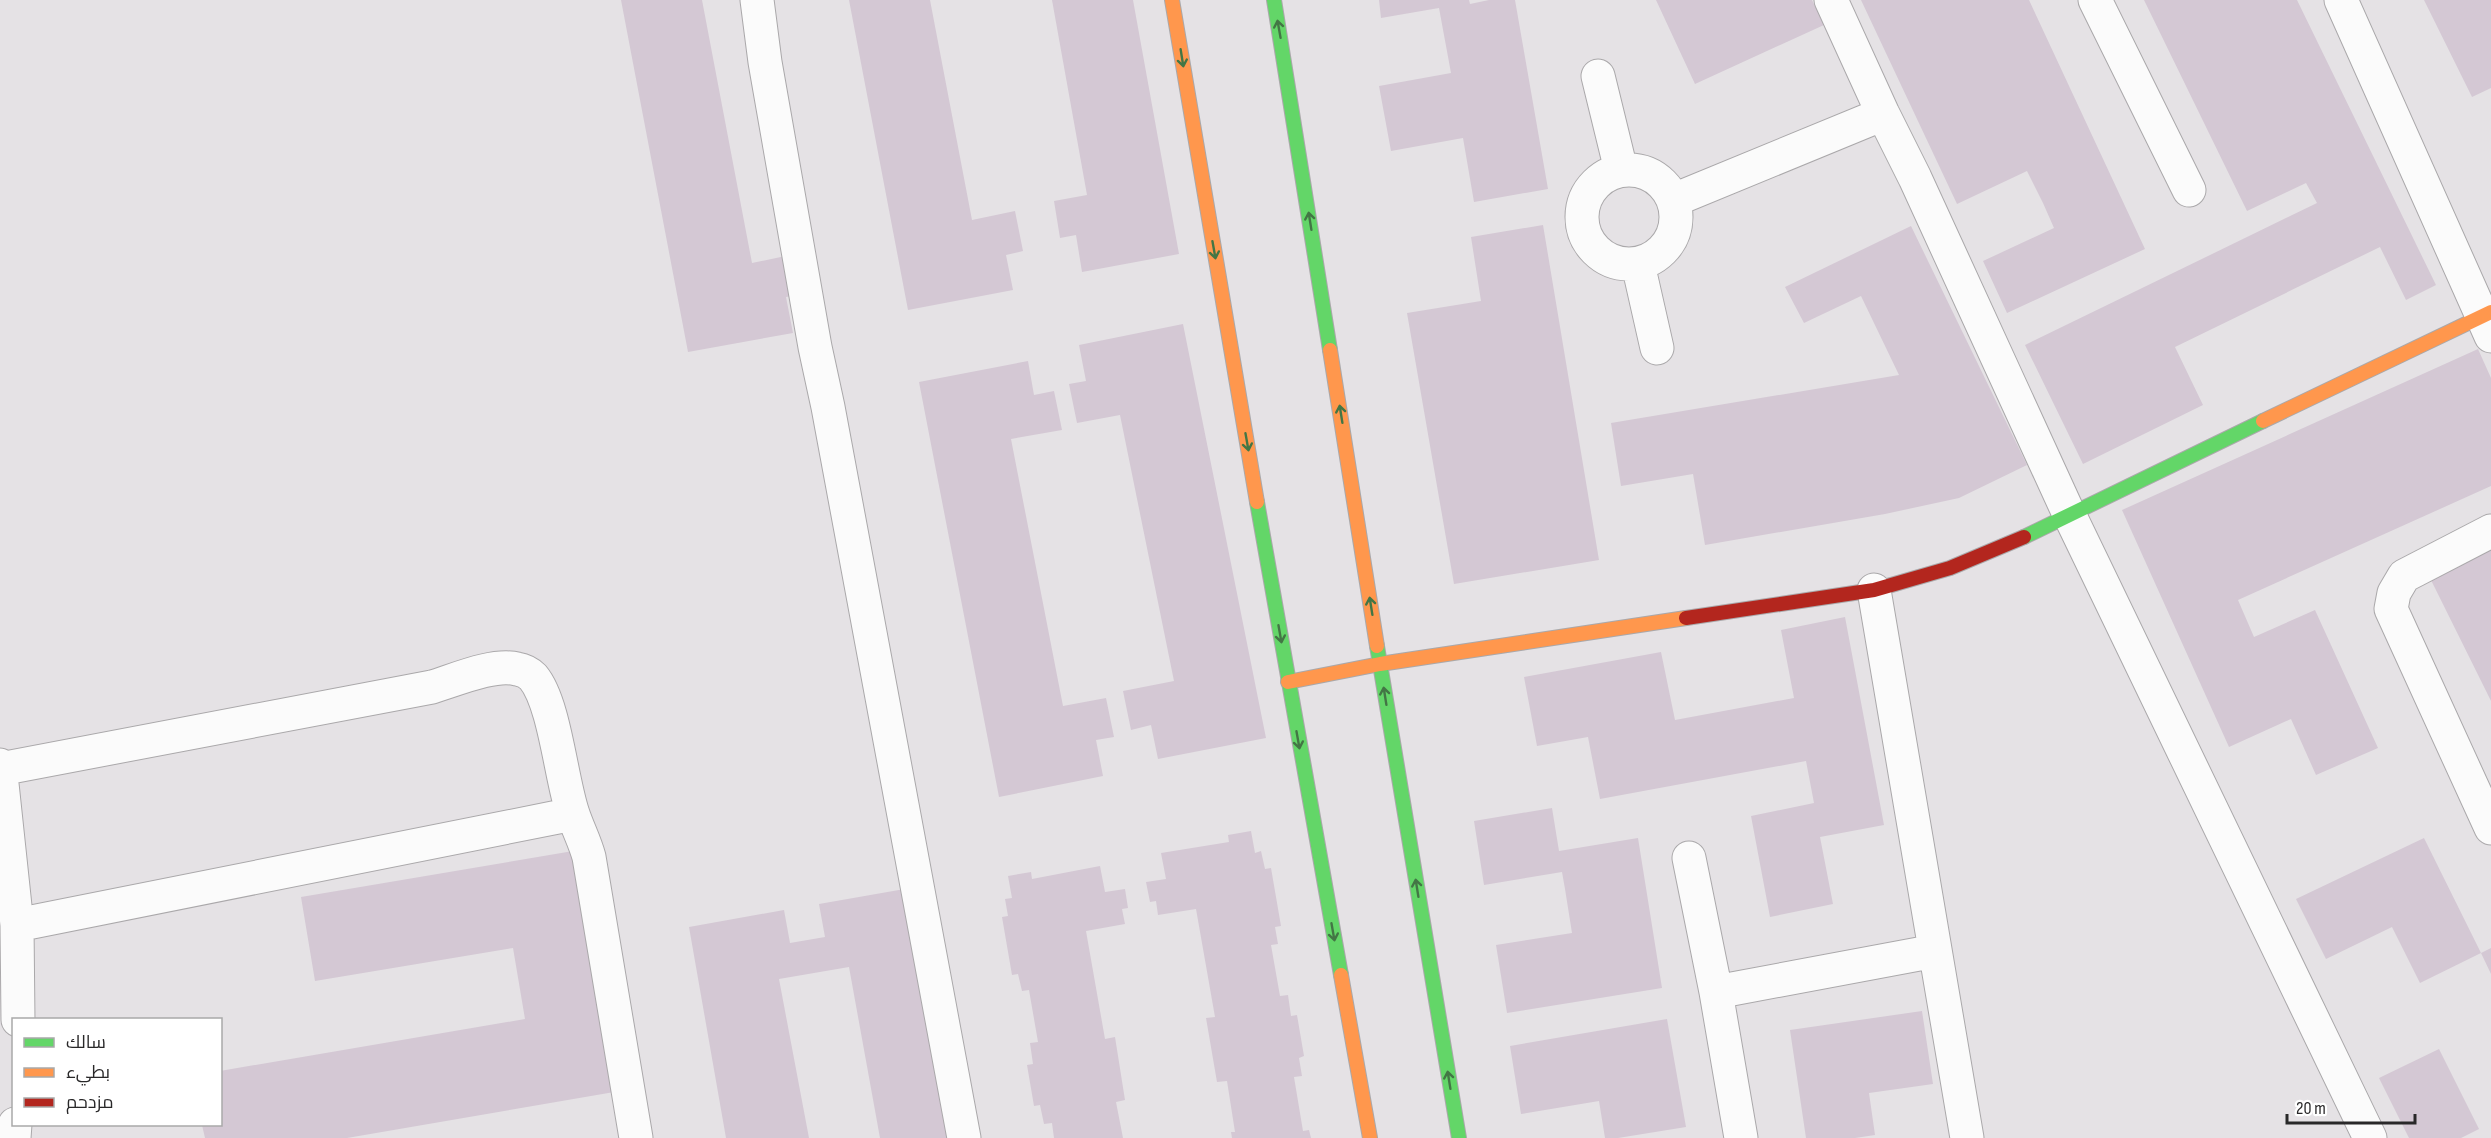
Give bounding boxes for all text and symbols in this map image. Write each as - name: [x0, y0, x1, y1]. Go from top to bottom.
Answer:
- one-way arrow: [1273, 19, 1284, 39]
- one-way arrow: [1177, 47, 1188, 67]
- one-way arrow: [1305, 212, 1316, 231]
- one-way arrow: [1209, 240, 1220, 259]
- one-way arrow: [1335, 404, 1346, 424]
- one-way arrow: [1242, 432, 1253, 452]
- one-way arrow: [1365, 597, 1376, 617]
- one-way arrow: [1275, 624, 1286, 644]
- one-way arrow: [1379, 686, 1390, 706]
- one-way arrow: [1293, 729, 1304, 749]
- one-way arrow: [1411, 879, 1422, 898]
- one-way arrow: [1328, 921, 1339, 941]
- legend: [12, 1018, 222, 1126]
- text: سالك: [66, 1032, 106, 1053]
- text: بطيء: [66, 1062, 110, 1086]
- one-way arrow: [1444, 1071, 1455, 1091]
- scale bar: [2287, 1087, 2414, 1125]
- text: مزدحم: [66, 1092, 114, 1114]
- text: 20 m: [2296, 1098, 2326, 1119]

